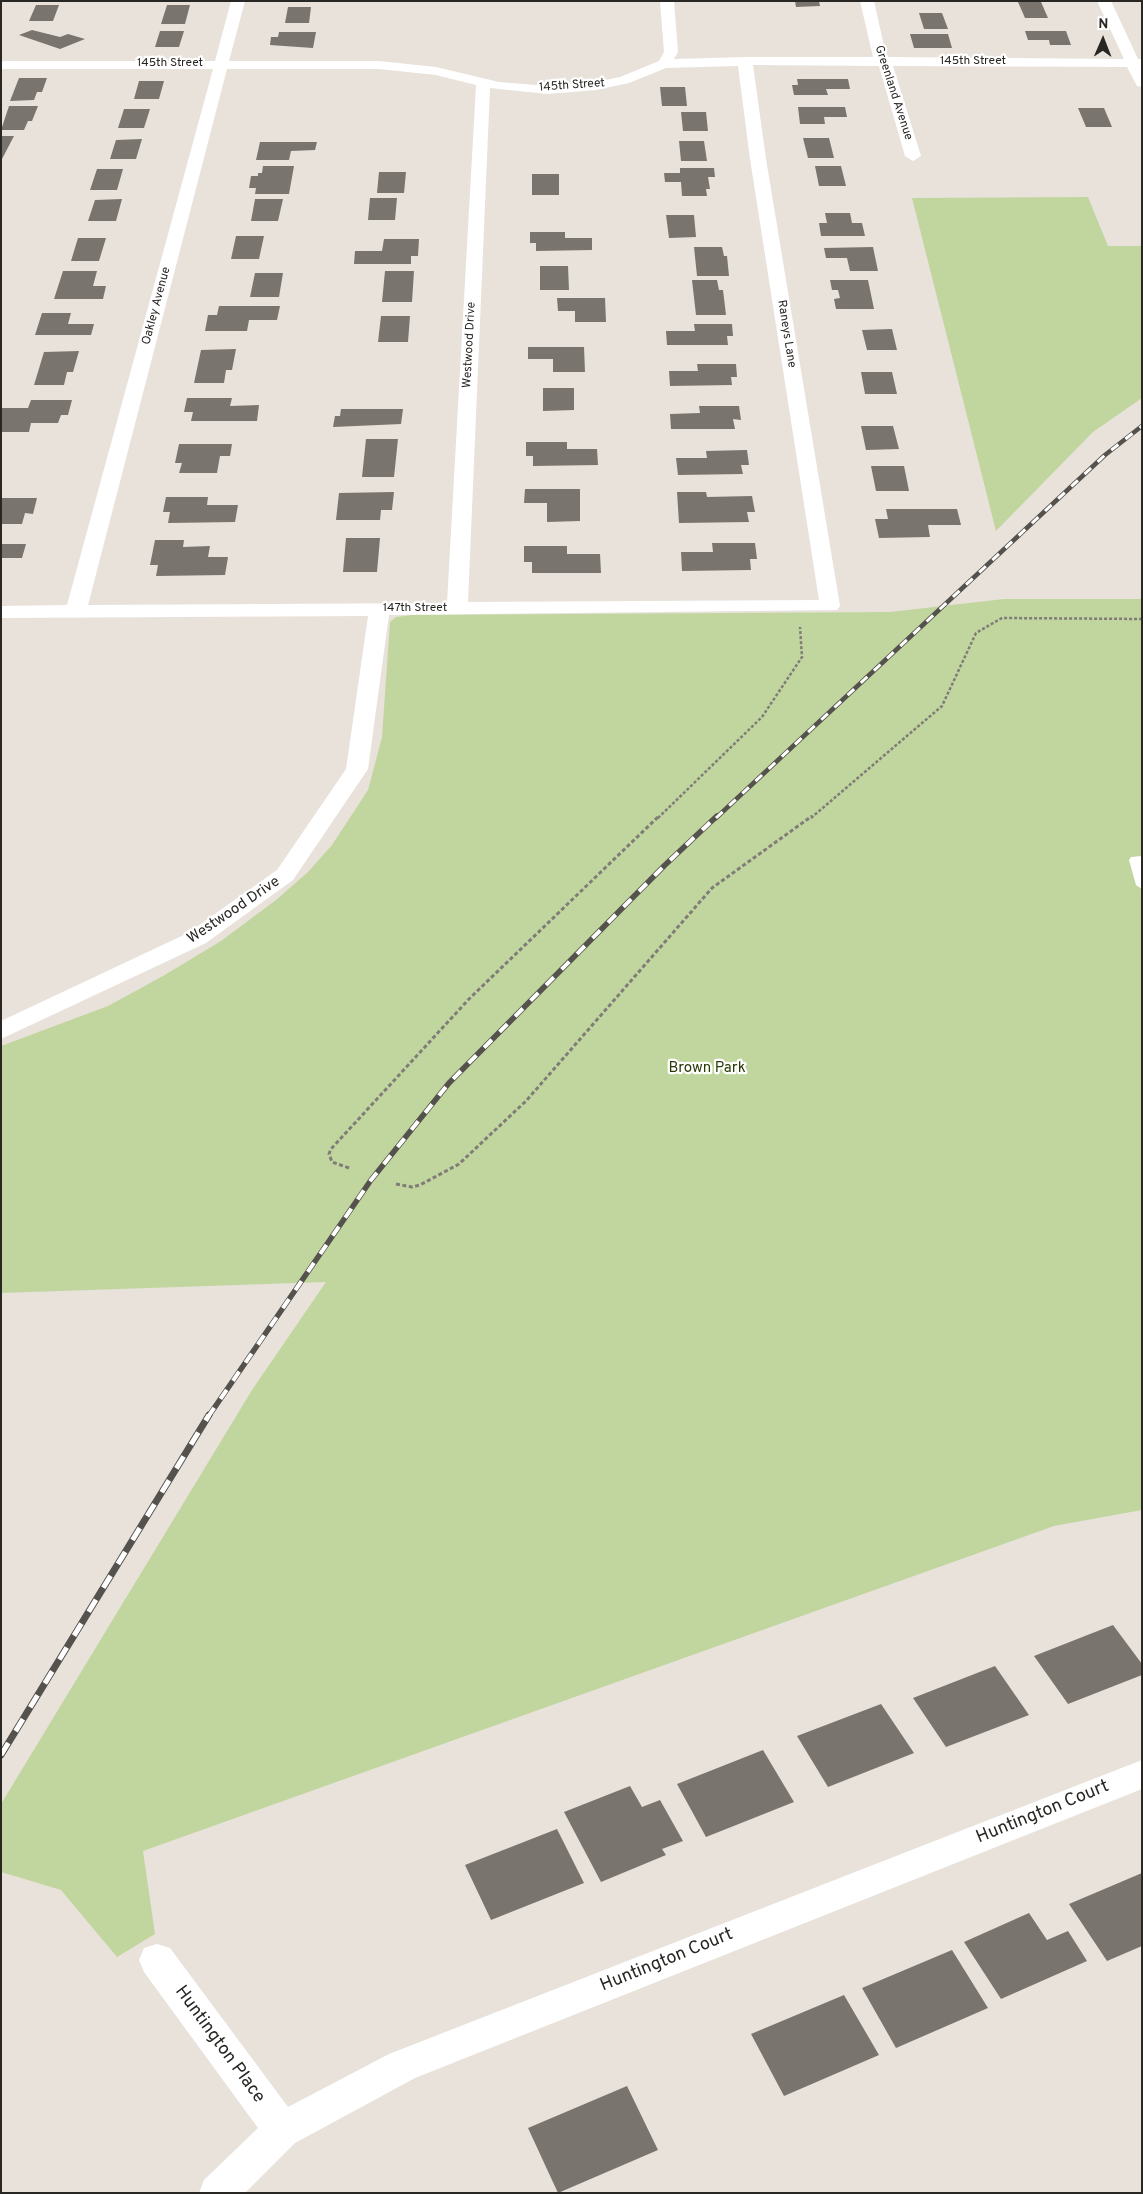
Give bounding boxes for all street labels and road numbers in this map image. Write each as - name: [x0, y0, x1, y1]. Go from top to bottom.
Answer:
- street label: Greenland Avenue: [871, 44, 915, 142]
- street label: 145th Street: [940, 55, 1006, 69]
- street label: 145th Street: [137, 57, 203, 71]
- street label: 145th Street: [539, 77, 605, 95]
- street label: Oakley Avenue: [140, 266, 174, 346]
- street label: Raneys Lane: [774, 299, 798, 369]
- street label: Westwood Drive: [461, 302, 479, 388]
- street label: 147th Street: [383, 602, 447, 616]
- street label: Westwood Drive: [184, 873, 284, 949]
- street label: Huntington Court: [973, 1777, 1113, 1849]
- street label: Huntington Court: [597, 1925, 737, 1997]
- street label: Huntington Place: [169, 1982, 269, 2108]

